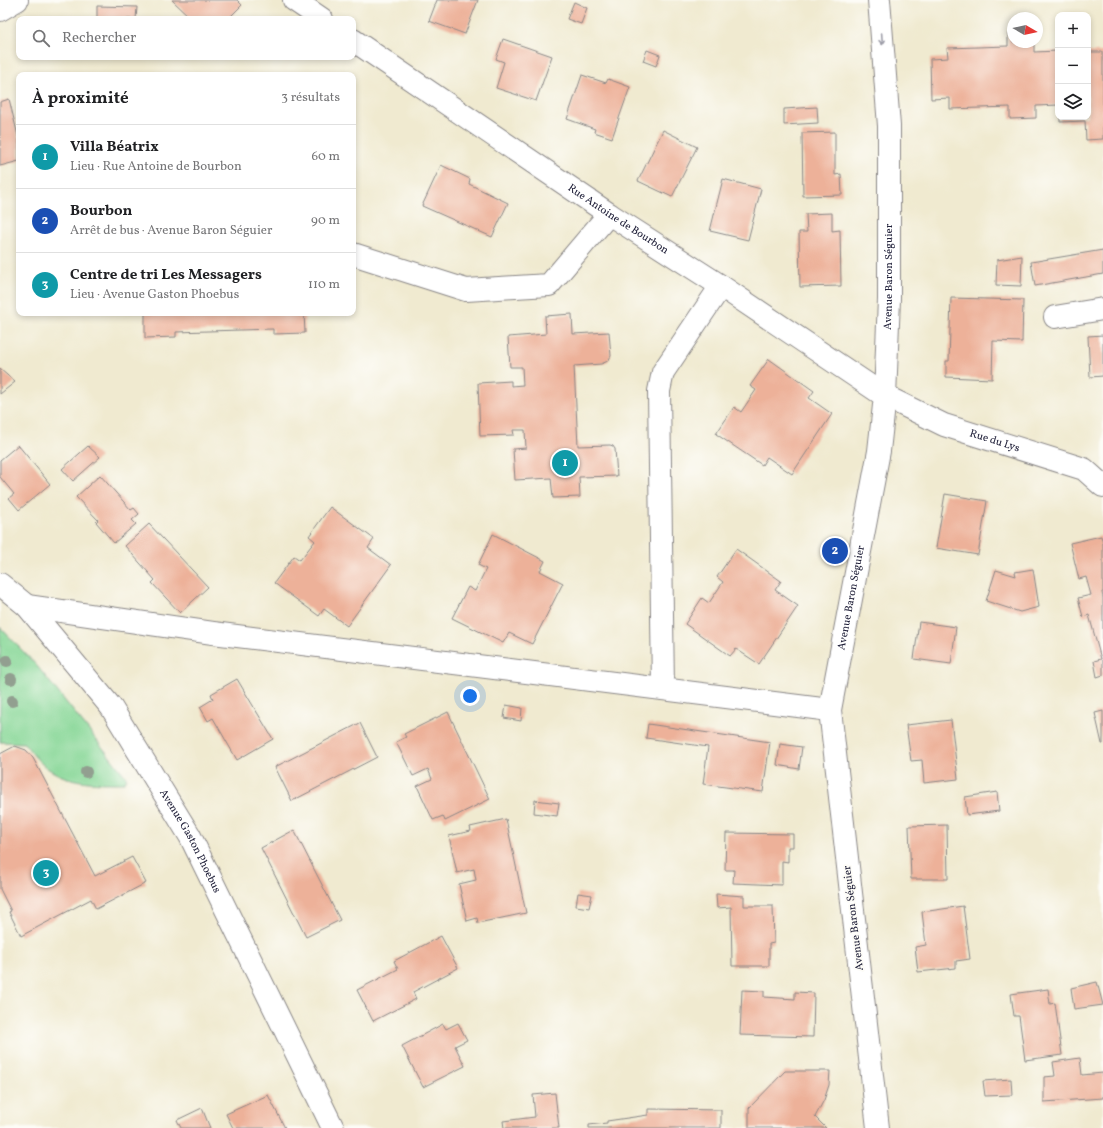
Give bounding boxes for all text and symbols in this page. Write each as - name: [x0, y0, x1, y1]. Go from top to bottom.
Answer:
- north arrow: [1007, 12, 1043, 48]
- map controls: [1055, 12, 1091, 120]
- button: +: [1055, 12, 1091, 48]
- search box: [16, 16, 356, 60]
- icon: search: [30, 27, 52, 49]
- text: Rechercher: [62, 28, 136, 49]
- one-way arrow: [878, 32, 885, 45]
- button: −: [1055, 48, 1091, 84]
- button: layers: [1055, 84, 1091, 120]
- text: À proximité: [32, 87, 129, 110]
- text: 3 résultats: [281, 89, 340, 107]
- text: Villa Béatrix: [70, 137, 159, 158]
- text: 1: [42, 148, 48, 166]
- text: 60 m: [312, 148, 340, 166]
- text: Lieu · Rue Antoine de Bourbon: [70, 158, 242, 176]
- street label: Rue Antoine de Bourbon: [565, 180, 672, 258]
- text: Bourbon: [70, 201, 132, 222]
- text: 2: [42, 212, 48, 230]
- text: 90 m: [311, 212, 340, 230]
- text: Arrêt de bus · Avenue Baron Séguier: [70, 222, 272, 240]
- street label: Avenue Baron Séguier: [880, 223, 897, 330]
- text: Centre de tri Les Messagers: [70, 265, 262, 286]
- text: 3: [42, 276, 48, 294]
- text: 110 m: [308, 276, 340, 294]
- text: Lieu · Avenue Gaston Phoebus: [70, 286, 239, 304]
- street label: Rue du Lys: [968, 426, 1022, 456]
- pin: 1: [552, 448, 578, 478]
- pin: 2: [822, 536, 848, 566]
- street label: Avenue Baron Séguier: [834, 544, 869, 651]
- your location: [460, 686, 480, 706]
- street label: Avenue Gaston Phoebus: [156, 787, 224, 896]
- pin: 3: [33, 858, 59, 888]
- street label: Avenue Baron Séguier: [840, 864, 868, 972]

